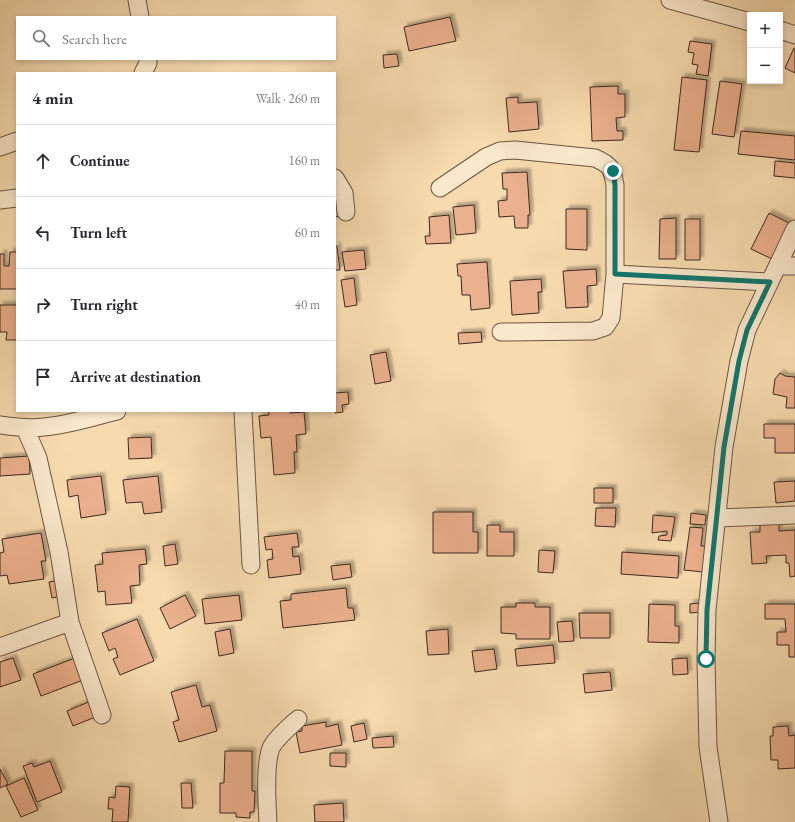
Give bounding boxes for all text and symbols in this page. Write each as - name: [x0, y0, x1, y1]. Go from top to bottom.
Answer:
- map controls: [747, 12, 783, 84]
- button: +: [747, 12, 783, 48]
- search box: [16, 16, 336, 60]
- icon: search: [30, 27, 52, 49]
- text: Search here: [62, 29, 127, 48]
- button: −: [747, 48, 783, 84]
- text: 4 min: [32, 87, 73, 109]
- text: Walk · 260 m: [256, 90, 320, 107]
- icon: ahead: [32, 150, 54, 172]
- text: Continue: [70, 151, 130, 170]
- text: 160 m: [289, 152, 320, 169]
- route end: [604, 162, 622, 180]
- icon: left: [32, 222, 54, 244]
- text: Turn left: [70, 223, 127, 242]
- text: 60 m: [295, 224, 320, 241]
- icon: right: [32, 294, 54, 316]
- text: Turn right: [70, 295, 138, 314]
- text: 40 m: [295, 296, 320, 313]
- icon: arrive: [32, 366, 54, 388]
- text: Arrive at destination: [70, 367, 201, 386]
- route start: [697, 650, 715, 668]

